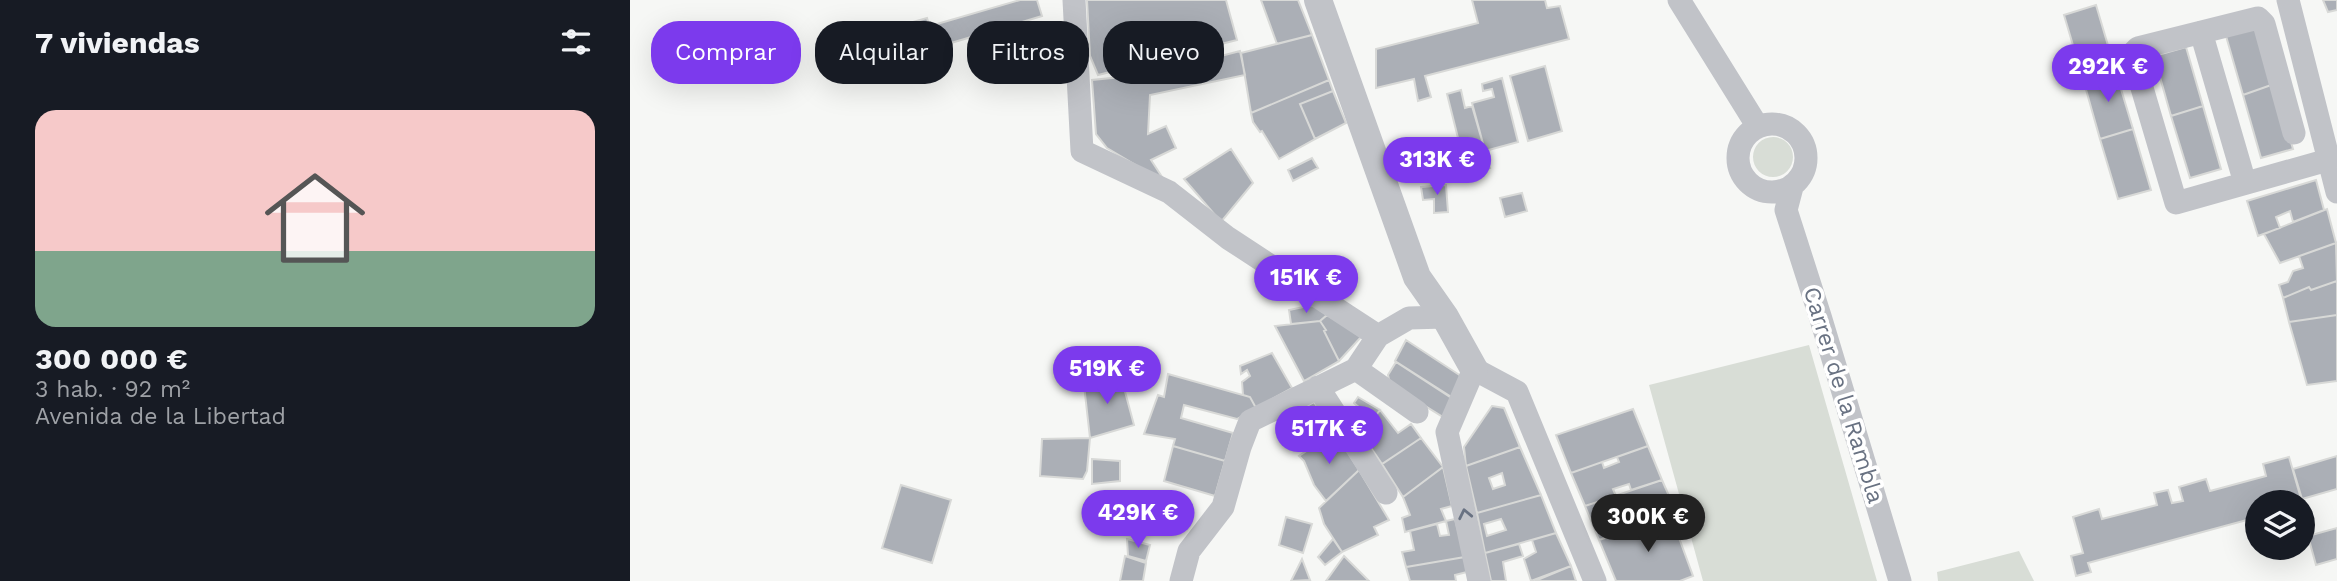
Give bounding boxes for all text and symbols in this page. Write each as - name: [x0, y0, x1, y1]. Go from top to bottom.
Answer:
- chip: Comprar: [651, 21, 801, 84]
- chip: Alquilar: [815, 21, 953, 84]
- chip: Filtros: [967, 21, 1089, 84]
- chip: Nuevo: [1103, 21, 1224, 84]
- icon: filters: [557, 23, 595, 61]
- text: 7 viviendas: [35, 25, 200, 60]
- pin: 292K €: [2051, 44, 2165, 104]
- text: 292K €: [2068, 53, 2148, 80]
- pin: 313K €: [1380, 138, 1494, 197]
- text: 313K €: [1399, 146, 1475, 173]
- icon: home: [252, 155, 378, 281]
- pin: 151K €: [1249, 256, 1363, 315]
- text: 151K €: [1270, 264, 1342, 291]
- street label: Carrer de la Rambla: [1798, 284, 1889, 507]
- text: 300 000 €: [35, 341, 188, 376]
- pin: 519K €: [1050, 346, 1164, 406]
- text: 519K €: [1069, 355, 1145, 382]
- text: 3 hab. · 92 m²: [35, 376, 190, 403]
- text: Avenida de la Libertad: [35, 403, 286, 430]
- pin: 517K €: [1272, 406, 1386, 466]
- text: 517K €: [1291, 415, 1367, 442]
- pin: 429K €: [1081, 490, 1195, 550]
- map controls: [2245, 490, 2315, 560]
- button: layers: [2245, 490, 2315, 560]
- pin: 300K €: [1591, 494, 1705, 554]
- text: 429K €: [1097, 499, 1179, 526]
- text: 300K €: [1607, 503, 1689, 530]
- one-way arrow: [1458, 508, 1473, 520]

